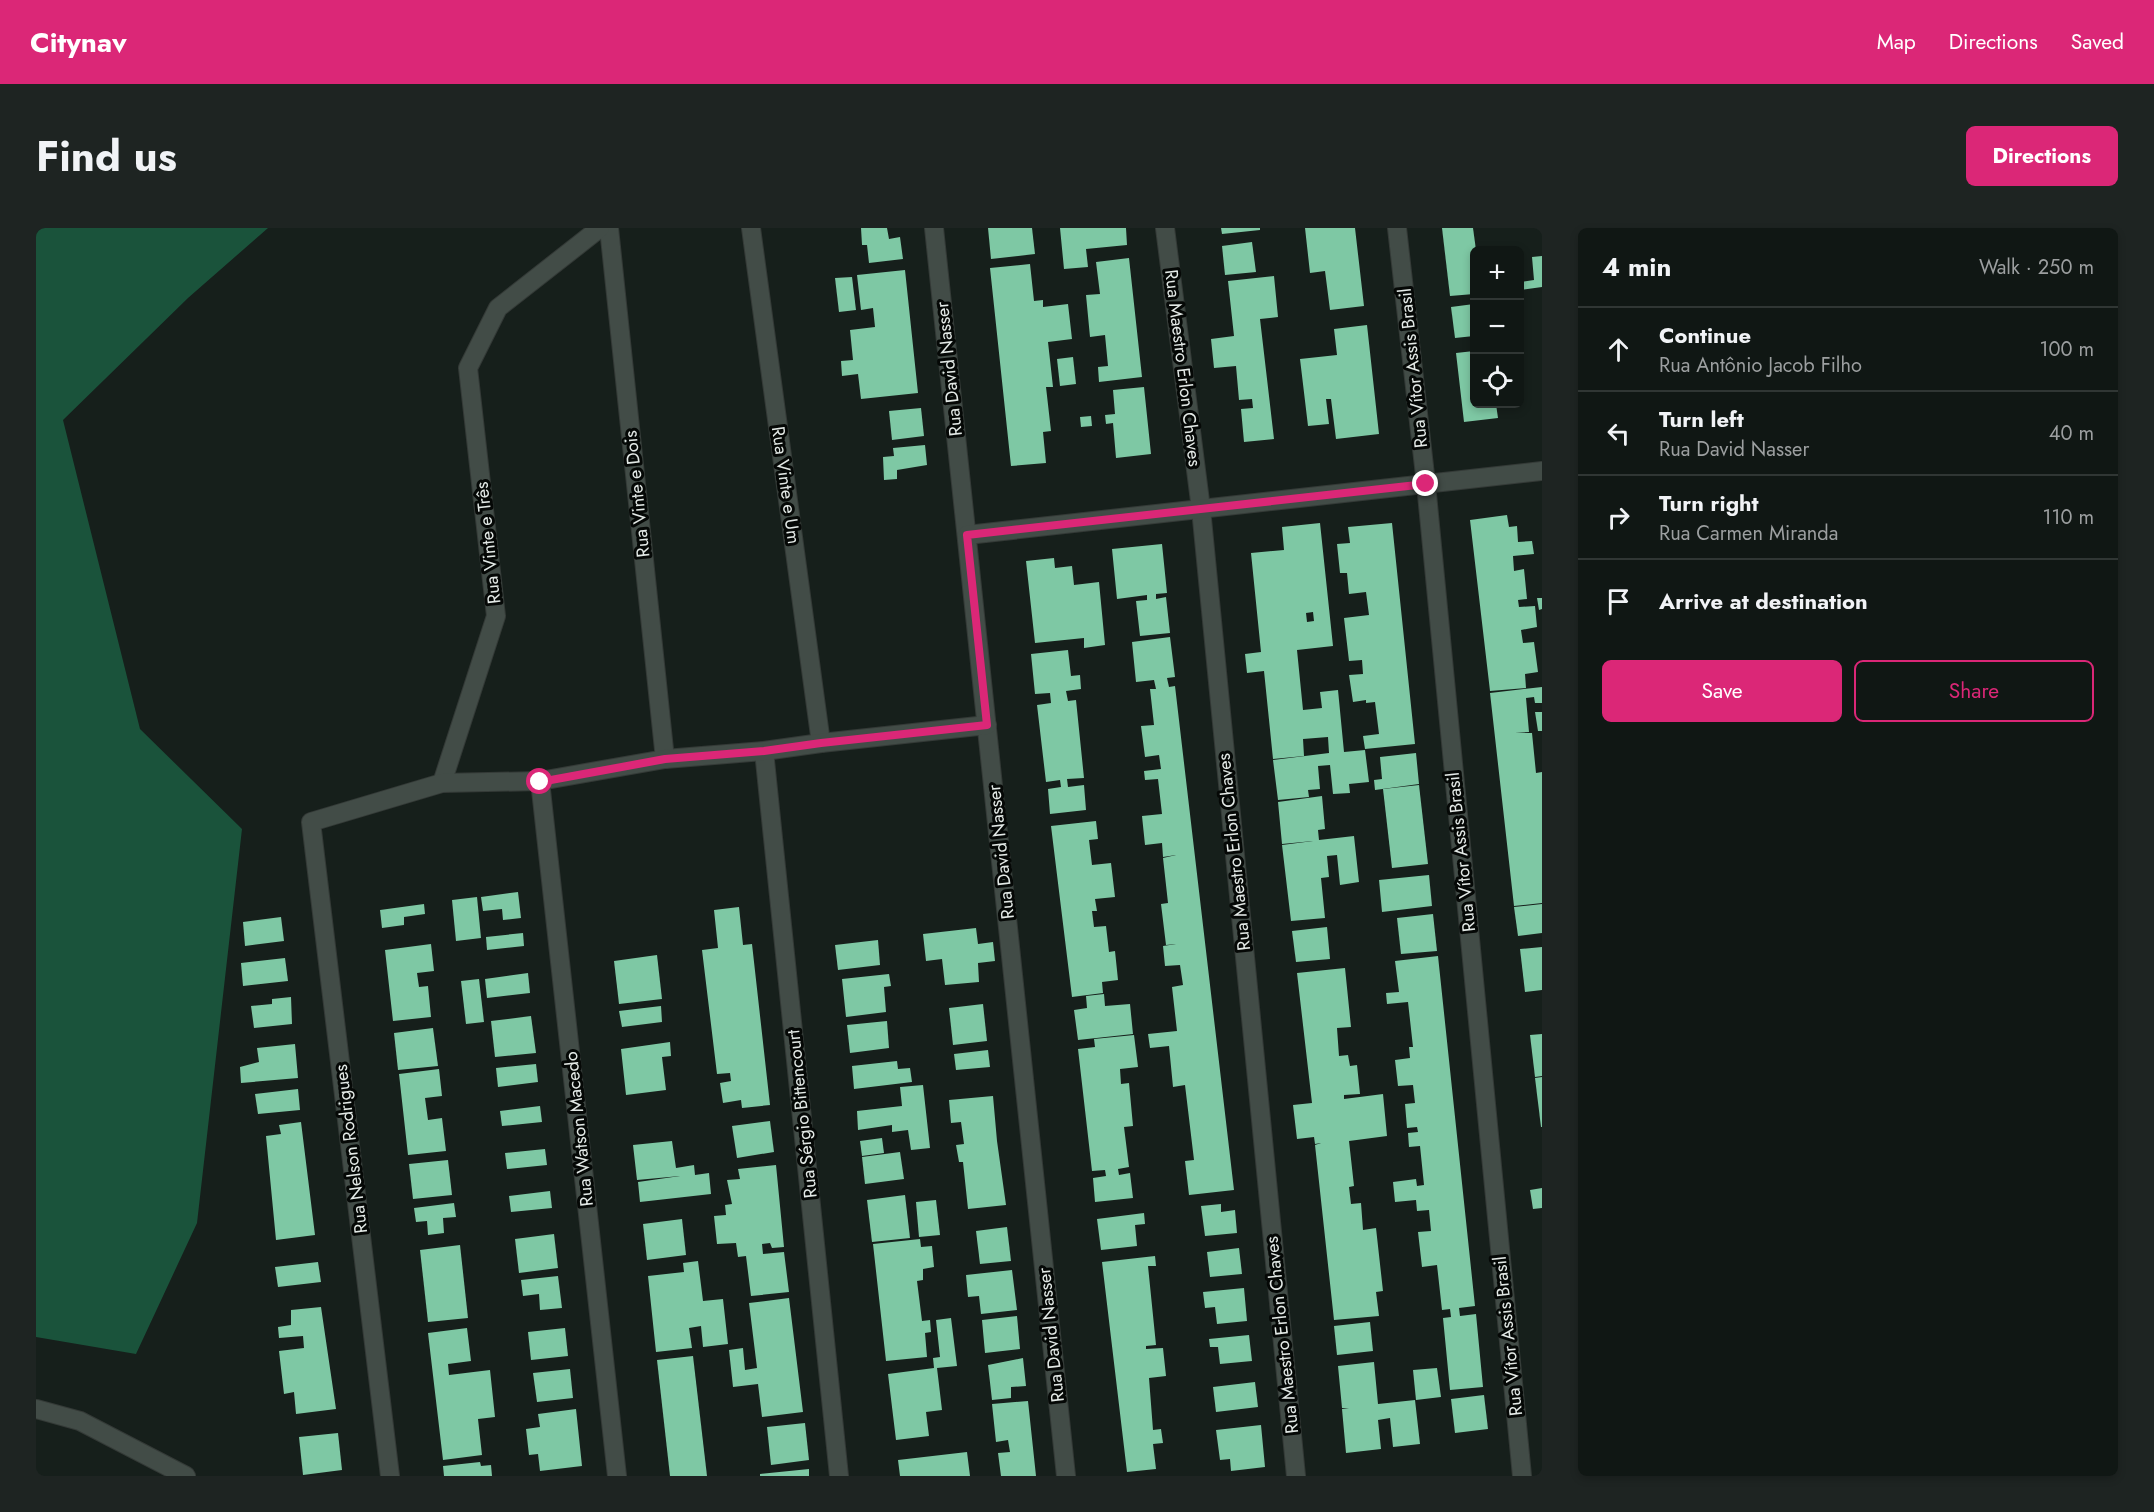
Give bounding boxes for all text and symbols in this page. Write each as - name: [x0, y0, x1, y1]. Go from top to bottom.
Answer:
- text: Citynav: [30, 22, 127, 63]
- text: Map: [1877, 27, 1916, 57]
- text: Directions: [1949, 27, 2038, 57]
- text: Saved: [2071, 27, 2124, 57]
- text: Find us: [36, 126, 177, 187]
- button: Directions: [1966, 126, 2118, 186]
- map controls: [1470, 246, 1524, 408]
- button: +: [1470, 246, 1524, 300]
- text: 4 min: [1602, 248, 1671, 286]
- text: Walk · 250 m: [1979, 253, 2094, 282]
- street label: Rua Maestro Erlon Chaves: [1158, 268, 1208, 468]
- street label: Rua Vítor Assis Brasil: [1392, 287, 1434, 449]
- street label: Rua David Nasser: [929, 300, 969, 438]
- button: −: [1470, 300, 1524, 354]
- text: Continue: [1659, 319, 1751, 351]
- icon: ahead: [1602, 333, 1635, 366]
- text: 100 m: [2039, 335, 2094, 364]
- text: Rua Antônio Jacob Filho: [1659, 351, 1862, 380]
- button: locate: [1470, 354, 1524, 408]
- text: Turn left: [1659, 403, 1744, 435]
- icon: left: [1602, 417, 1635, 450]
- text: 40 m: [2049, 419, 2094, 448]
- street label: Rua Vinte e Um: [765, 424, 807, 546]
- street label: Rua Vinte e Dois: [617, 429, 657, 559]
- text: Rua David Nasser: [1659, 435, 1809, 464]
- route end: [1412, 470, 1438, 496]
- street label: Rua Vinte e Três: [469, 481, 507, 605]
- text: Turn right: [1659, 487, 1759, 519]
- icon: right: [1602, 501, 1635, 534]
- text: 110 m: [2042, 503, 2094, 532]
- text: Rua Carmen Miranda: [1659, 519, 1838, 548]
- icon: arrive: [1602, 585, 1635, 618]
- text: Arrive at destination: [1659, 585, 1868, 617]
- button: Save: [1602, 660, 1842, 722]
- button: Share: [1854, 660, 2094, 722]
- street label: Rua Maestro Erlon Chaves: [1211, 752, 1257, 952]
- route start: [526, 768, 552, 794]
- street label: Rua Vítor Assis Brasil: [1440, 771, 1482, 933]
- street label: Rua David Nasser: [981, 783, 1021, 921]
- street label: Rua Sérgio Bittencourt: [780, 1028, 824, 1200]
- street label: Rua Watson Macedo: [558, 1050, 600, 1208]
- street label: Rua Nelson Rodrigues: [328, 1063, 374, 1235]
- street label: Rua Maestro Erlon Chaves: [1259, 1235, 1305, 1435]
- street label: Rua Vítor Assis Brasil: [1487, 1255, 1529, 1417]
- street label: Rua David Nasser: [1031, 1266, 1071, 1404]

